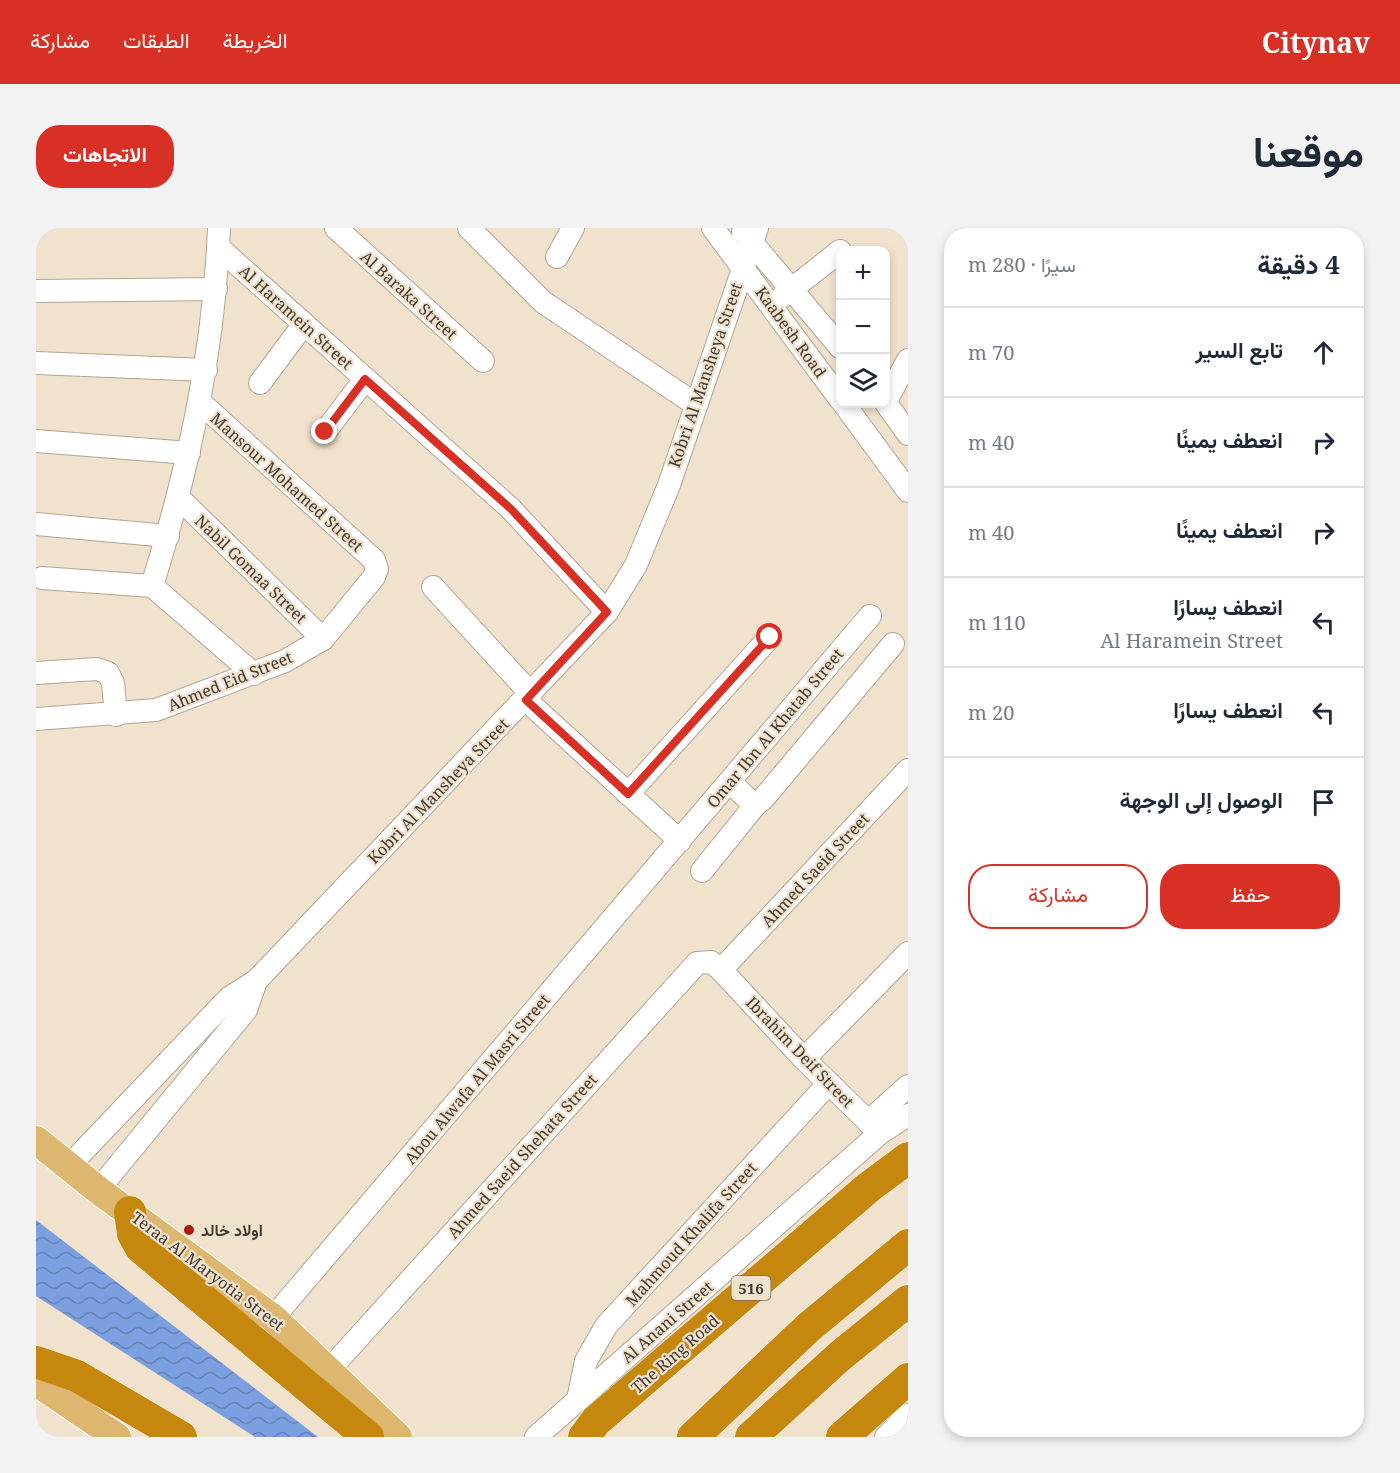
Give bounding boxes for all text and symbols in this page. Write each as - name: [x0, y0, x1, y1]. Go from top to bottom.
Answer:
- text: Citynav: [1261, 23, 1370, 61]
- text: مشاركة: [30, 26, 90, 54]
- text: الطبقات: [123, 26, 190, 54]
- text: الخريطة: [223, 26, 288, 54]
- text: موقعنا: [1253, 122, 1364, 179]
- button: الاتجاهات: [36, 125, 174, 188]
- street label: Al Baraka Street: [356, 246, 462, 345]
- map controls: [836, 246, 890, 408]
- button: +: [836, 246, 890, 300]
- text: 4 دقيقة: [1257, 246, 1340, 282]
- text: سيرًا · 280 m: [968, 251, 1076, 278]
- street label: Al Haramein Street: [234, 260, 358, 374]
- street label: Kobri Al Mansheya Street: [663, 279, 747, 470]
- street label: Kaabesh Road: [750, 282, 832, 382]
- button: −: [836, 300, 890, 354]
- text: تابع السير: [1195, 334, 1283, 364]
- icon: ahead: [1307, 336, 1340, 369]
- text: 70 m: [968, 339, 1014, 366]
- button: layers: [836, 354, 890, 408]
- street label: Mansour Mohamed Street: [206, 407, 368, 557]
- route end: [311, 418, 337, 444]
- text: انعطف يمينًا: [1176, 424, 1283, 454]
- icon: right: [1307, 426, 1340, 459]
- text: 40 m: [968, 429, 1014, 456]
- street label: Nabil Gomaa Street: [190, 510, 312, 629]
- text: انعطف يمينًا: [1176, 514, 1283, 544]
- icon: right: [1307, 516, 1340, 549]
- text: 40 m: [968, 519, 1014, 546]
- text: انعطف يسارًا: [1173, 591, 1283, 621]
- icon: left: [1307, 606, 1340, 639]
- text: 110 m: [968, 609, 1026, 636]
- route start: [756, 623, 782, 649]
- text: Al Haramein Street: [1100, 627, 1283, 654]
- street label: Omar Ibn Al Khatab Street: [702, 643, 849, 812]
- street label: Ahmed Eid Street: [164, 646, 296, 716]
- text: انعطف يسارًا: [1173, 694, 1283, 724]
- icon: left: [1307, 696, 1340, 729]
- text: 20 m: [968, 699, 1014, 726]
- street label: Kobri Al Mansheya Street: [363, 713, 514, 869]
- text: الوصول إلى الوجهة: [1119, 784, 1283, 814]
- icon: arrive: [1307, 786, 1340, 819]
- street label: Ahmed Saeid Street: [756, 808, 874, 932]
- button: مشاركة: [968, 864, 1148, 929]
- button: حفظ: [1160, 864, 1340, 929]
- street label: Abou Alwafa Al Masri Street: [399, 989, 555, 1169]
- street label: Ibrahim Deif Street: [741, 992, 859, 1113]
- street label: Ahmed Saeid Shehata Street: [442, 1069, 602, 1243]
- street label: Mahmoud Khalifa Street: [620, 1157, 762, 1311]
- street label: Teraa Al Maryotia Street: [127, 1206, 289, 1336]
- place label: اولاد خالد: [201, 1219, 263, 1241]
- marker: اولاد خالد: [182, 1223, 196, 1237]
- street label: Al Anani Street: [616, 1276, 718, 1368]
- road number: 516: [732, 1276, 770, 1300]
- street label: The Ring Road: [626, 1310, 724, 1398]

